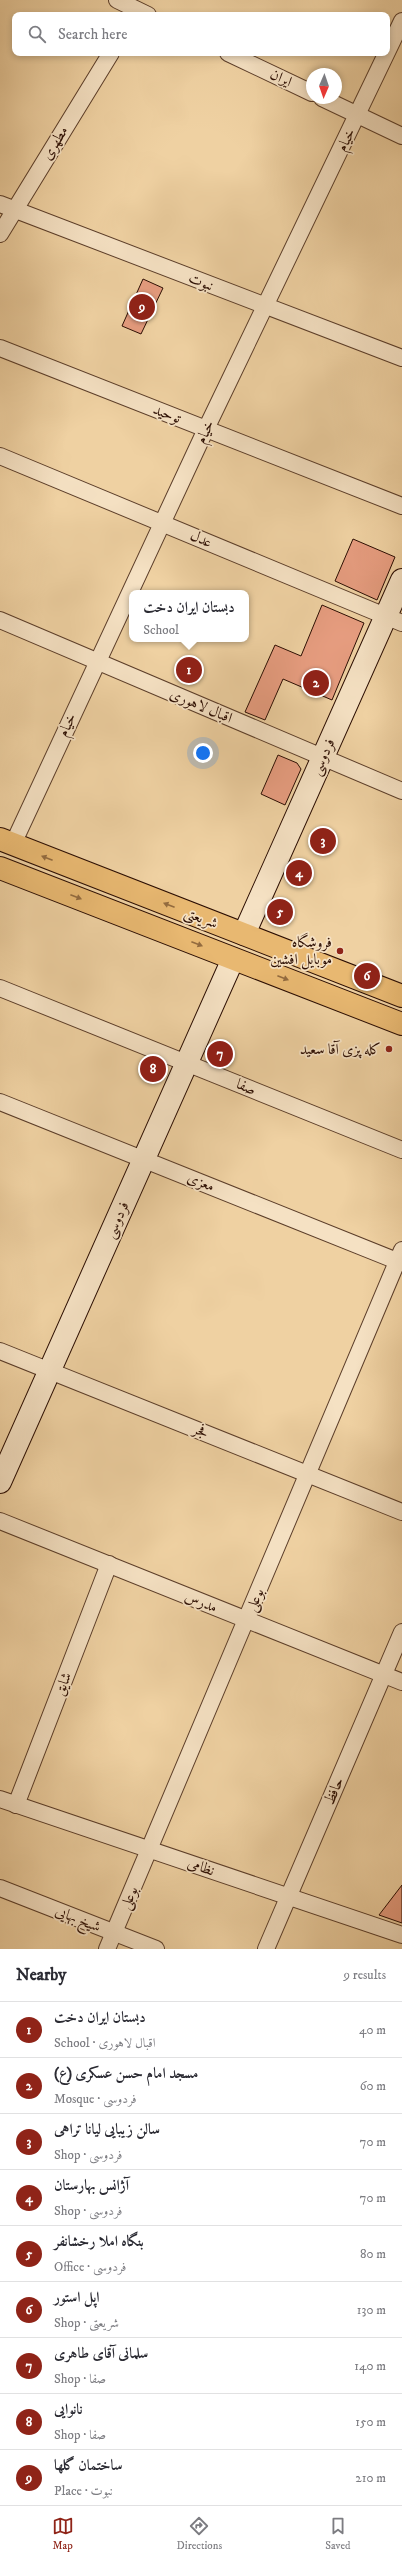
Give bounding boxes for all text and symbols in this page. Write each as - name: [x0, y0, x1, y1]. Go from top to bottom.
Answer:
- search box: [12, 12, 390, 56]
- icon: search: [26, 23, 48, 45]
- text: Search here: [58, 25, 127, 44]
- street label: ایران: [267, 65, 295, 91]
- north arrow: [306, 68, 342, 104]
- street label: مطهری: [37, 122, 73, 164]
- street label: خیام: [332, 125, 362, 156]
- street label: نبوت: [186, 269, 216, 295]
- pin: 9: [129, 292, 155, 322]
- street label: توحید: [150, 400, 184, 428]
- street label: خیام: [191, 417, 221, 448]
- street label: عدل: [187, 526, 215, 552]
- popup: [129, 590, 249, 642]
- text: دبستان ایران دخت: [143, 598, 235, 617]
- text: School: [143, 622, 179, 638]
- pin: 1: [176, 655, 202, 685]
- pin: 2: [303, 668, 329, 698]
- street label: اقبال لاهوری: [167, 684, 235, 728]
- street label: خیام: [53, 710, 83, 741]
- street label: فردوسی: [307, 736, 340, 779]
- your location: [193, 743, 213, 763]
- pin: 3: [310, 826, 336, 856]
- one-way arrow: [41, 854, 53, 860]
- pin: 4: [286, 858, 312, 888]
- one-way arrow: [70, 895, 82, 901]
- pin: 5: [267, 897, 293, 927]
- one-way arrow: [162, 902, 174, 908]
- street label: شریعتی: [181, 903, 221, 934]
- place label: فروشگاه موبایل افشین: [270, 932, 332, 970]
- one-way arrow: [191, 942, 203, 948]
- marker: فروشگاه موبایل افشین: [335, 946, 345, 956]
- pin: 6: [354, 961, 380, 991]
- one-way arrow: [277, 975, 289, 981]
- pin: 7: [207, 1039, 233, 1069]
- place label: کله پزی آقا سعید: [300, 1040, 381, 1059]
- marker: کله پزی آقا سعید: [384, 1044, 394, 1054]
- pin: 8: [140, 1054, 166, 1084]
- street label: صفا: [233, 1075, 259, 1099]
- street label: معزی: [184, 1168, 218, 1196]
- street label: فردوسی: [101, 1199, 134, 1242]
- street label: فجر: [189, 1419, 212, 1443]
- street label: بوعلی: [242, 1585, 269, 1615]
- street label: مدرس: [182, 1587, 220, 1617]
- street label: شایق: [50, 1669, 76, 1699]
- street label: حافظ: [320, 1774, 348, 1808]
- street label: نظامی: [185, 1854, 217, 1881]
- street label: بوعلی: [116, 1883, 143, 1913]
- street label: شیخ بهایی: [51, 1901, 104, 1940]
- text: Nearby: [16, 1964, 66, 1986]
- text: 9 results: [344, 1967, 386, 1983]
- text: دبستان ایران دخت: [54, 2008, 146, 2027]
- text: 1: [27, 2022, 31, 2038]
- text: 40 m: [359, 2022, 386, 2038]
- text: School · اقبال لاهوری: [54, 2035, 156, 2051]
- text: مسجد امام حسن عسکری (ع): [54, 2064, 198, 2083]
- text: 2: [26, 2078, 32, 2094]
- text: 60 m: [360, 2078, 386, 2094]
- text: Mosque · فردوسی: [54, 2091, 136, 2107]
- text: سالن زیبایی لیانا تراهی: [54, 2120, 160, 2139]
- text: 3: [27, 2134, 31, 2150]
- text: 70 m: [360, 2134, 386, 2150]
- text: Shop · فردوسی: [54, 2147, 122, 2163]
- text: آژانس بهارستان: [54, 2176, 129, 2195]
- text: 4: [25, 2190, 33, 2206]
- text: 70 m: [360, 2190, 386, 2206]
- text: Shop · فردوسی: [54, 2203, 122, 2219]
- text: بنگاه املا رخشانفر: [54, 2232, 144, 2251]
- text: 5: [26, 2246, 32, 2262]
- text: 80 m: [360, 2246, 386, 2262]
- text: Office · فردوسی: [54, 2259, 126, 2275]
- text: اپل استور: [54, 2288, 100, 2307]
- text: 6: [26, 2302, 32, 2318]
- text: 130 m: [357, 2302, 386, 2318]
- text: Shop · شریعتی: [54, 2315, 119, 2331]
- text: سلمانی آقای طاهری: [54, 2344, 148, 2363]
- text: 7: [26, 2358, 32, 2374]
- text: 140 m: [354, 2358, 386, 2374]
- text: Shop · صفا: [54, 2371, 106, 2387]
- text: نانوایی: [54, 2400, 83, 2419]
- text: 8: [26, 2414, 32, 2430]
- text: 150 m: [355, 2414, 386, 2430]
- text: Shop · صفا: [54, 2427, 106, 2443]
- text: ساختمان گلها: [54, 2456, 123, 2475]
- text: 9: [26, 2470, 32, 2486]
- text: 210 m: [355, 2470, 386, 2486]
- text: Place · نبوت: [54, 2483, 113, 2499]
- tab: Map: [52, 2515, 74, 2553]
- tab: Directions: [177, 2515, 222, 2553]
- tab: Saved: [325, 2515, 350, 2553]

